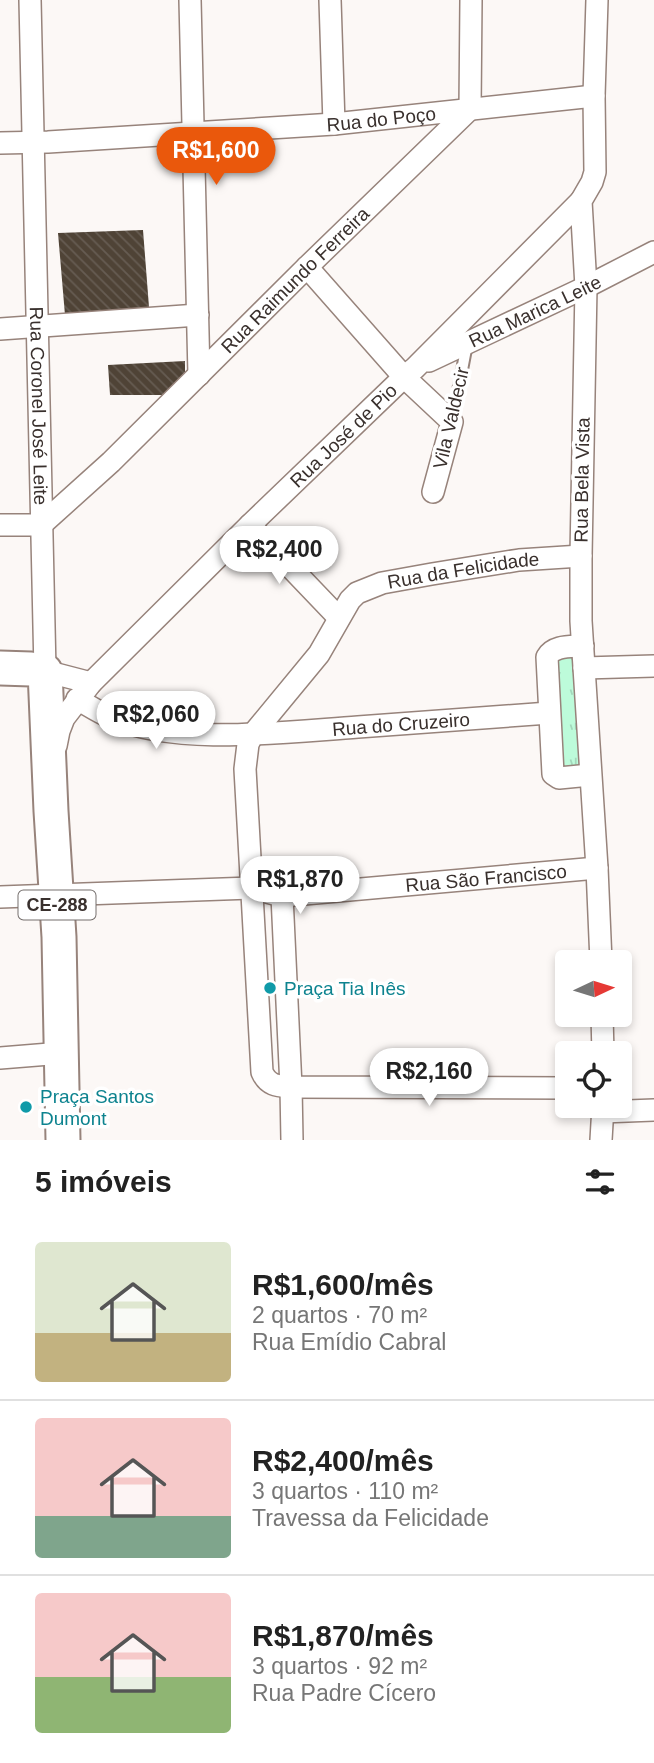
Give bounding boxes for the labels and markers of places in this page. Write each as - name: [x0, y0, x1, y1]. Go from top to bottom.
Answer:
- pin: R$1,600: [151, 128, 281, 187]
- pin: R$2,400: [214, 526, 344, 586]
- pin: R$2,060: [91, 692, 221, 751]
- pin: R$1,870: [235, 856, 365, 916]
- place label: Praça Tia Inês: [284, 978, 405, 999]
- marker: Praça Tia Inês: [262, 980, 278, 996]
- pin: R$2,160: [364, 1048, 494, 1108]
- place label: Praça Santos Dumont: [40, 1086, 154, 1129]
- marker: Praça Santos Dumont: [18, 1099, 34, 1115]

